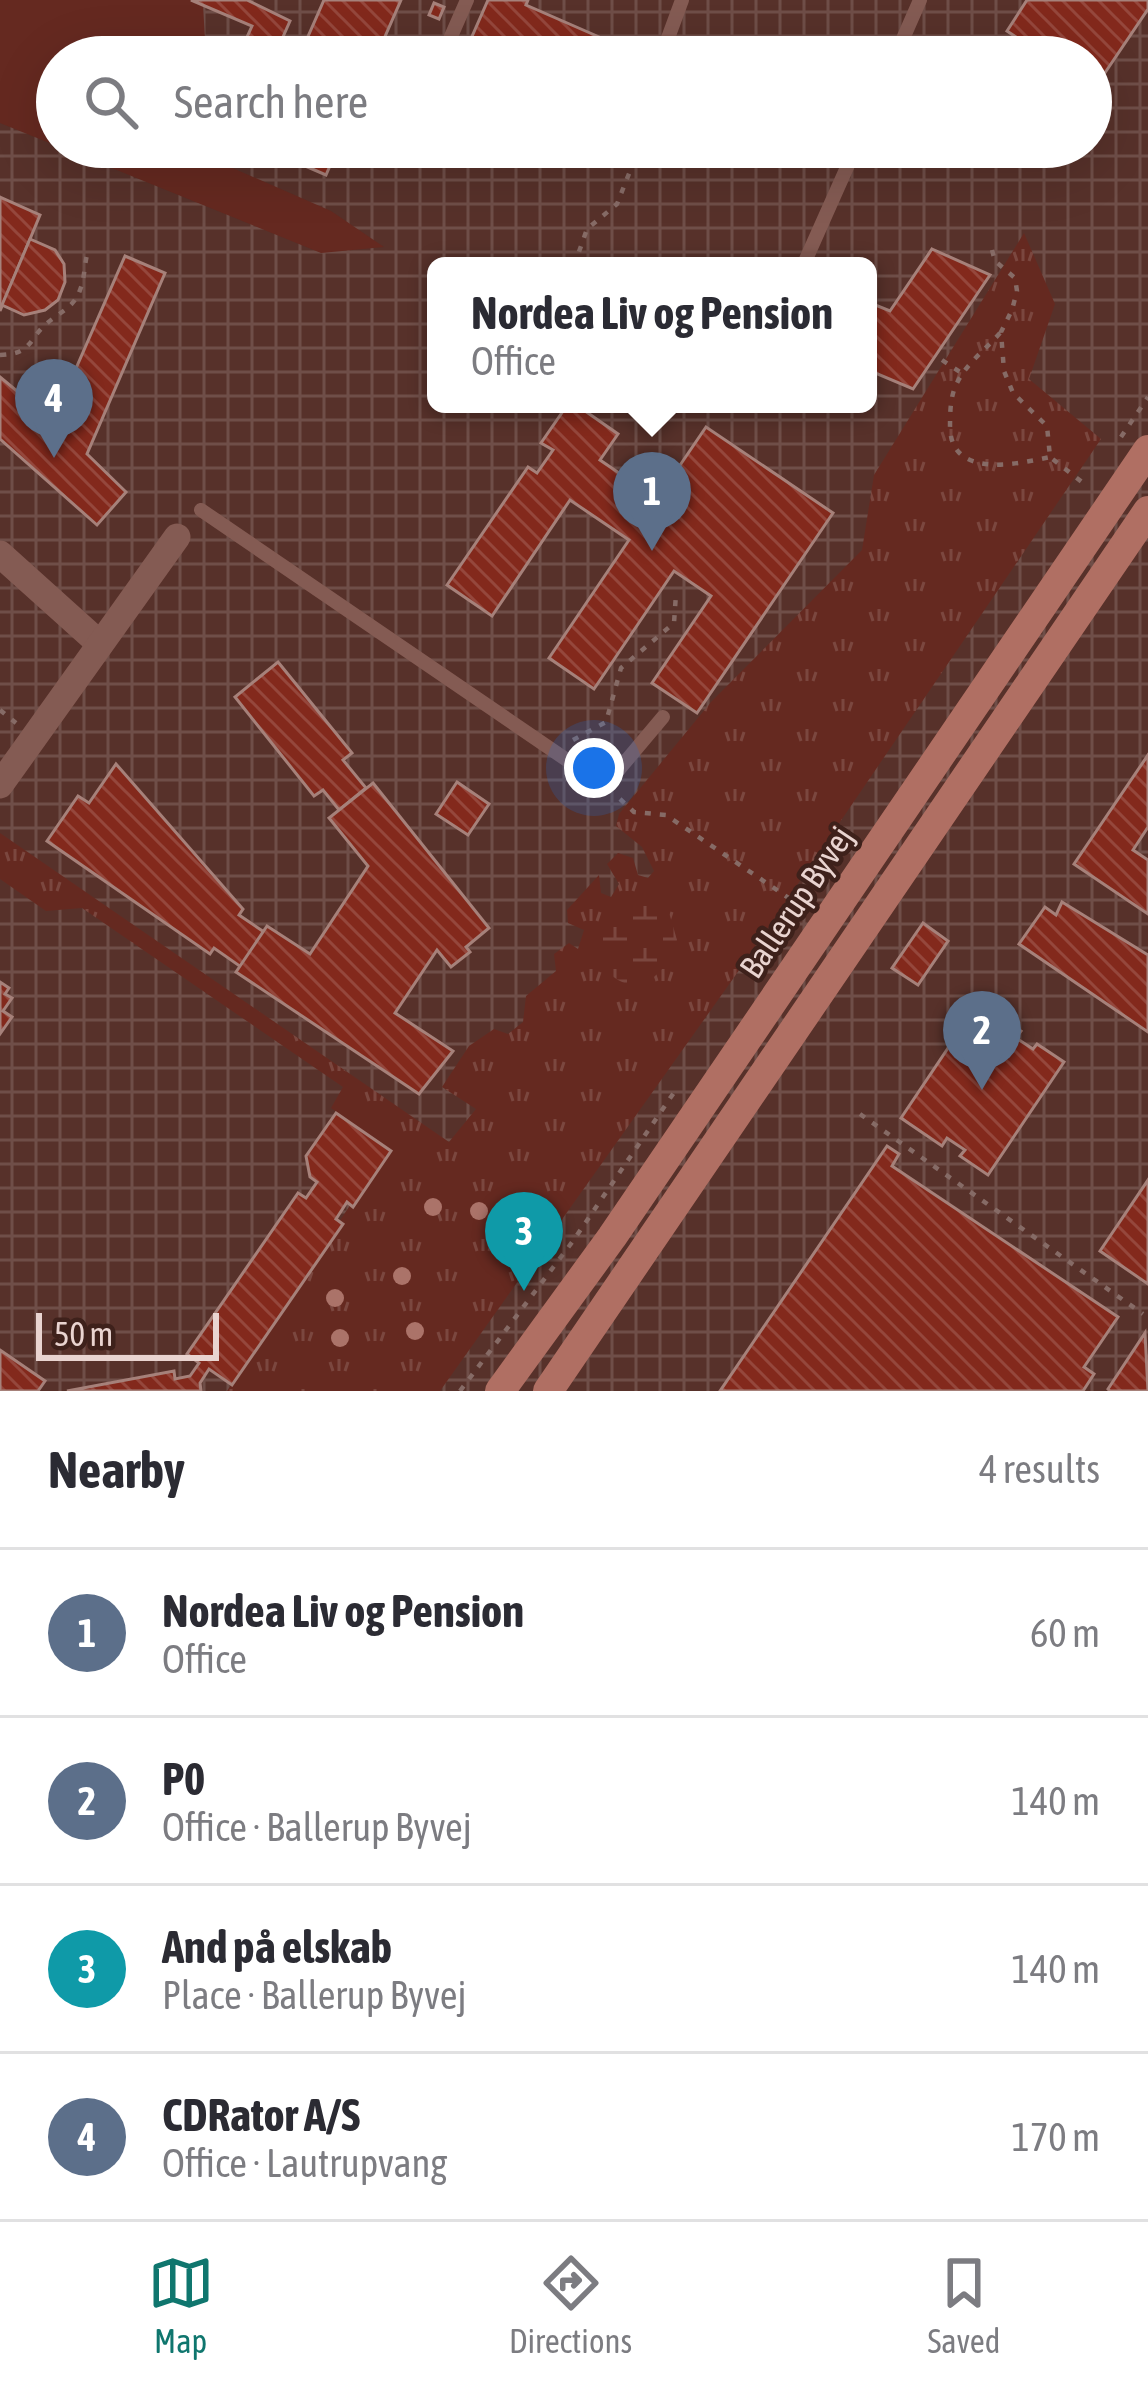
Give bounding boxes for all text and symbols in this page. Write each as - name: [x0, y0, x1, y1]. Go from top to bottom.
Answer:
- search box: [36, 36, 1112, 168]
- icon: search: [78, 69, 144, 135]
- text: Search here: [174, 76, 368, 128]
- popup: [427, 257, 877, 413]
- text: Nordea Liv og Pension: [471, 287, 833, 339]
- text: Office: [471, 339, 556, 383]
- pin: 4: [15, 359, 93, 458]
- pin: 1: [613, 452, 691, 551]
- your location: [564, 738, 624, 798]
- street label: Ballerup Byvej: [732, 819, 860, 985]
- pin: 2: [943, 991, 1021, 1090]
- pin: 3: [485, 1192, 563, 1291]
- scale bar: [36, 1307, 219, 1360]
- text: 50 m: [54, 1315, 113, 1353]
- text: Nearby: [48, 1440, 185, 1499]
- text: 4 results: [979, 1447, 1100, 1491]
- text: Nordea Liv og Pension: [162, 1585, 524, 1637]
- text: 1: [78, 1611, 96, 1655]
- text: 60 m: [1030, 1611, 1100, 1655]
- text: Office: [162, 1637, 247, 1681]
- text: P0: [162, 1753, 205, 1805]
- text: 2: [78, 1779, 96, 1823]
- text: 140 m: [1012, 1779, 1100, 1823]
- text: Office · Ballerup Byvej: [162, 1805, 472, 1849]
- text: And på elskab: [162, 1921, 392, 1973]
- text: 3: [78, 1947, 96, 1991]
- text: 140 m: [1012, 1947, 1100, 1991]
- text: Place · Ballerup Byvej: [162, 1973, 466, 2017]
- text: CDRator A/S: [162, 2089, 360, 2141]
- text: 4: [78, 2115, 96, 2159]
- text: 170 m: [1012, 2115, 1100, 2159]
- text: Office · Lautrupvang: [162, 2141, 447, 2185]
- tab: Map: [148, 2250, 214, 2360]
- tab: Directions: [509, 2250, 632, 2360]
- tab: Saved: [927, 2250, 1000, 2360]

